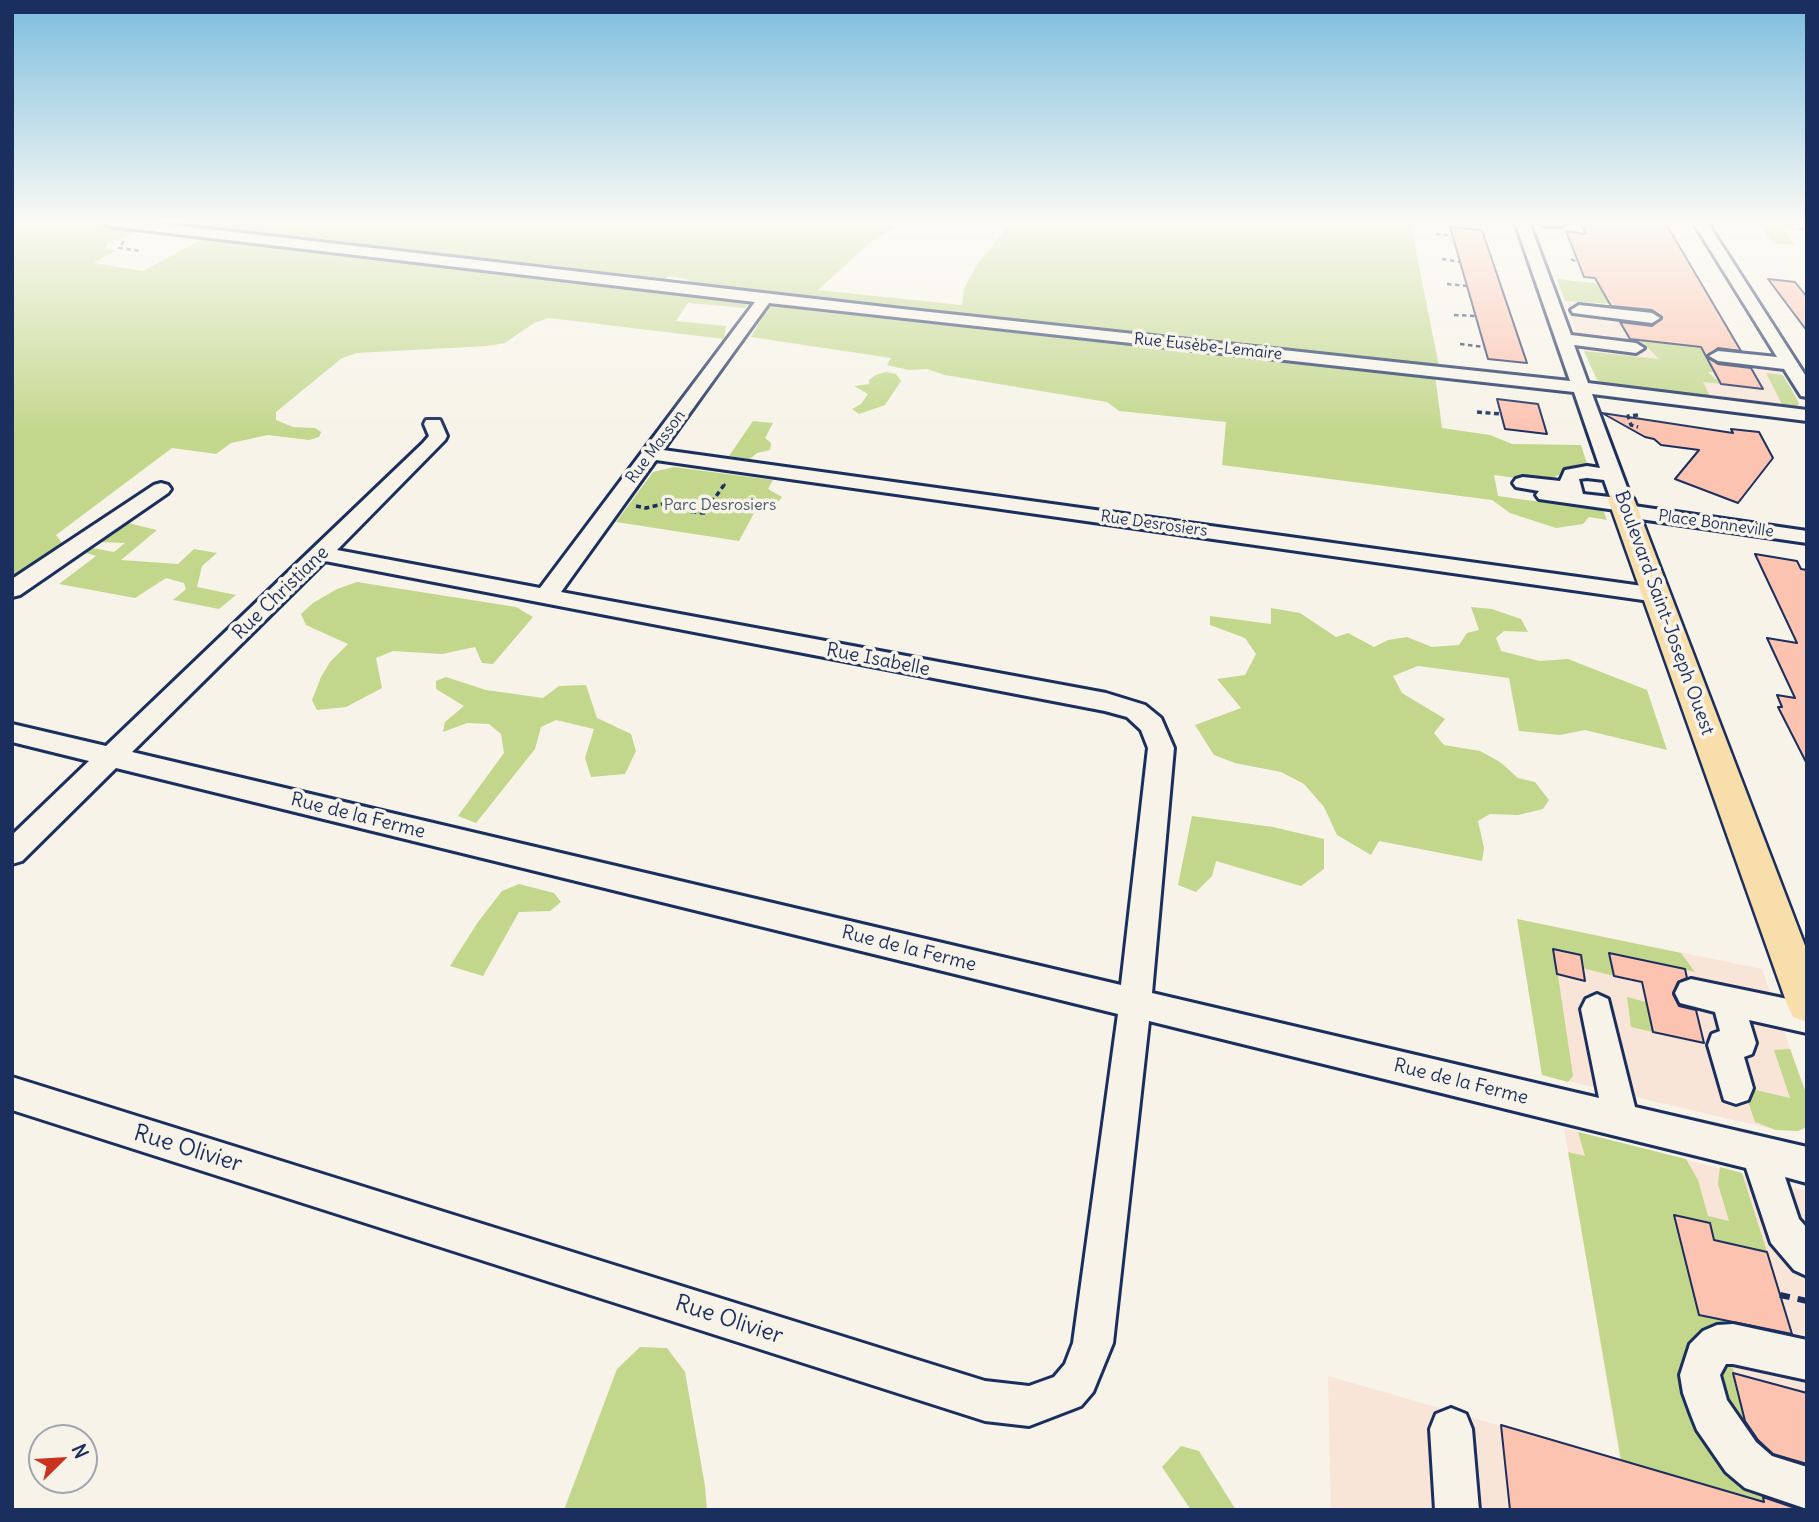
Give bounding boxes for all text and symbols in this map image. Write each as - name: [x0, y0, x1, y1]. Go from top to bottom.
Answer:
- street label: Rue Eusèbe-Lemaire: [1133, 330, 1283, 364]
- street label: Rue Masson: [622, 407, 690, 487]
- street label: Boulevard Saint-Joseph Ouest: [1609, 488, 1719, 738]
- park label: Parc Desrosiers: [664, 495, 776, 515]
- street label: Place Bonneville: [1657, 506, 1775, 542]
- street label: Rue Desrosiers: [1099, 507, 1209, 541]
- street label: Rue Christiane: [228, 542, 334, 644]
- street label: Rue Isabelle: [824, 639, 932, 681]
- street label: Rue de la Ferme: [288, 788, 428, 844]
- street label: Rue de la Ferme: [839, 921, 979, 977]
- street label: Rue de la Ferme: [1391, 1054, 1531, 1110]
- street label: Rue Olivier: [130, 1119, 246, 1179]
- street label: Rue Olivier: [672, 1290, 786, 1350]
- north arrow: [28, 1424, 98, 1494]
- text: N: [67, 1440, 94, 1462]

